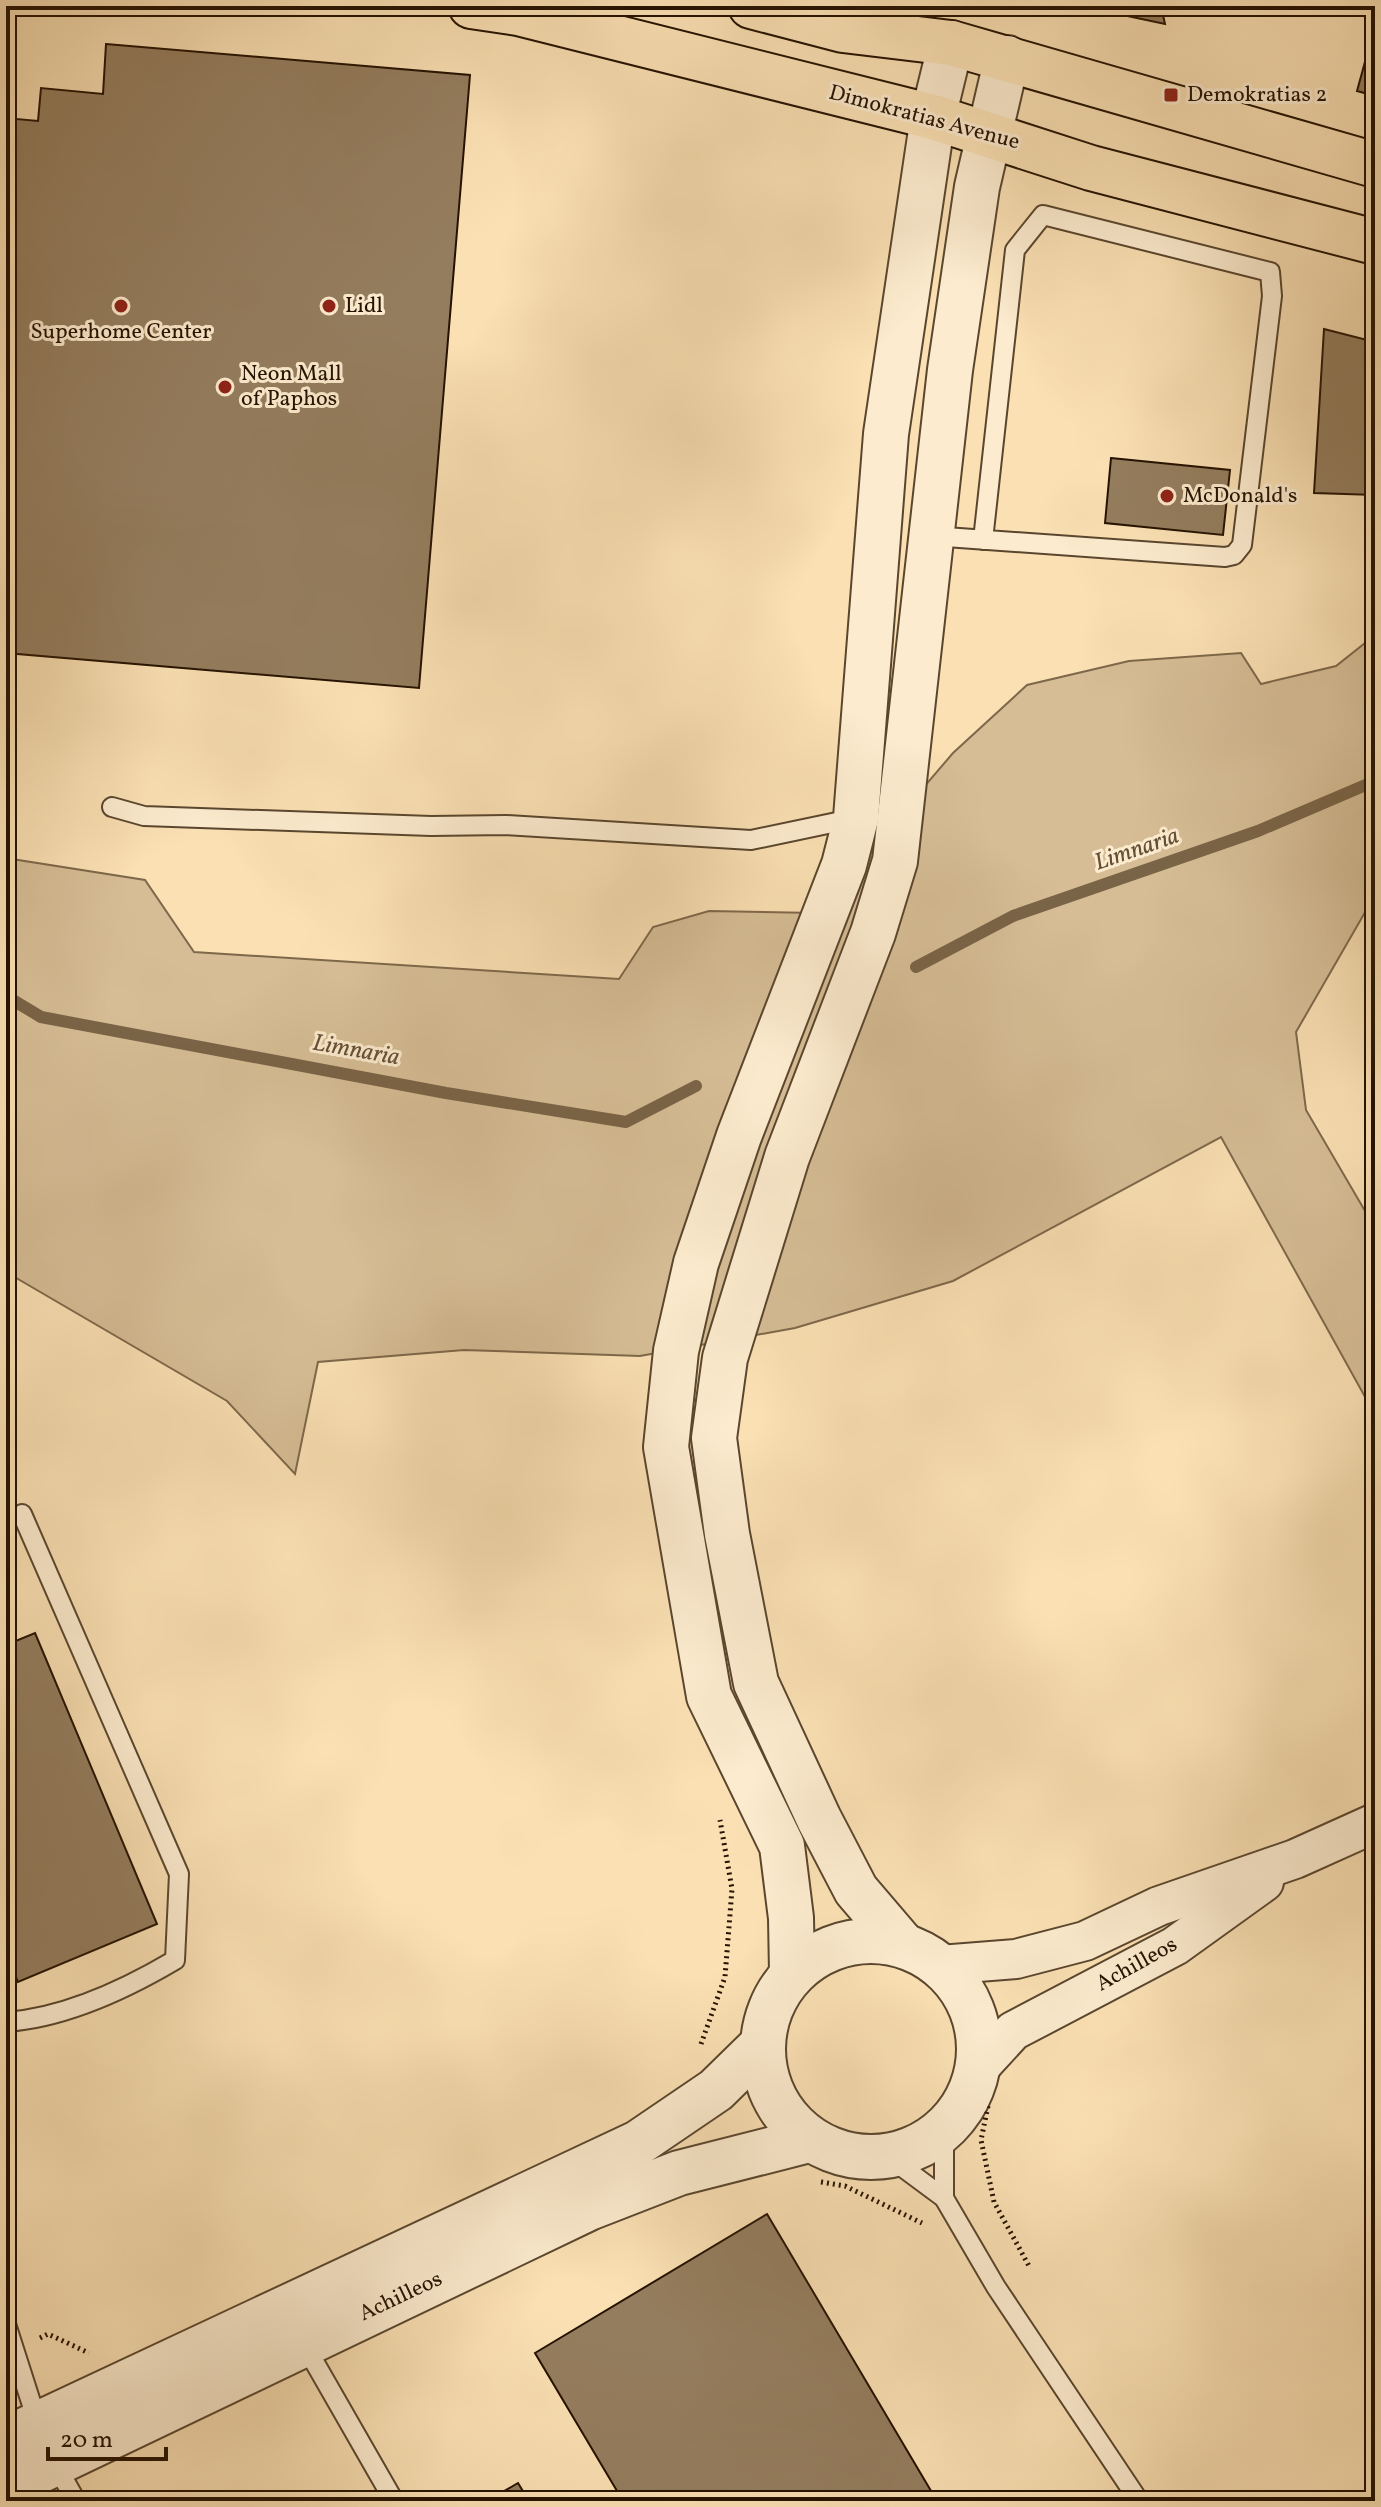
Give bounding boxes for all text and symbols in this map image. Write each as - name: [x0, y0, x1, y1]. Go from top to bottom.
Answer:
- street label: Dimokratias Avenue: [825, 78, 1023, 158]
- place label: Demokratias 2: [1187, 80, 1327, 111]
- marker: Demokratias 2: [1162, 86, 1180, 104]
- place label: Lidl: [345, 291, 383, 322]
- marker: Superhome Center: [112, 297, 130, 315]
- marker: Lidl: [320, 297, 338, 315]
- place label: Superhome Center: [31, 317, 212, 348]
- place label: Neon Mall of Paphos: [241, 359, 342, 415]
- marker: Neon Mall of Paphos: [216, 378, 234, 396]
- place label: McDonald's: [1183, 481, 1298, 512]
- marker: McDonald's: [1158, 487, 1176, 505]
- water label: Limnaria: [1090, 820, 1184, 880]
- water label: Limnaria: [310, 1027, 402, 1075]
- street label: Achilleos: [1091, 1930, 1183, 2000]
- street label: Achilleos: [354, 2264, 448, 2330]
- scale bar: [48, 2411, 166, 2461]
- text: 20 m: [60, 2424, 113, 2458]

